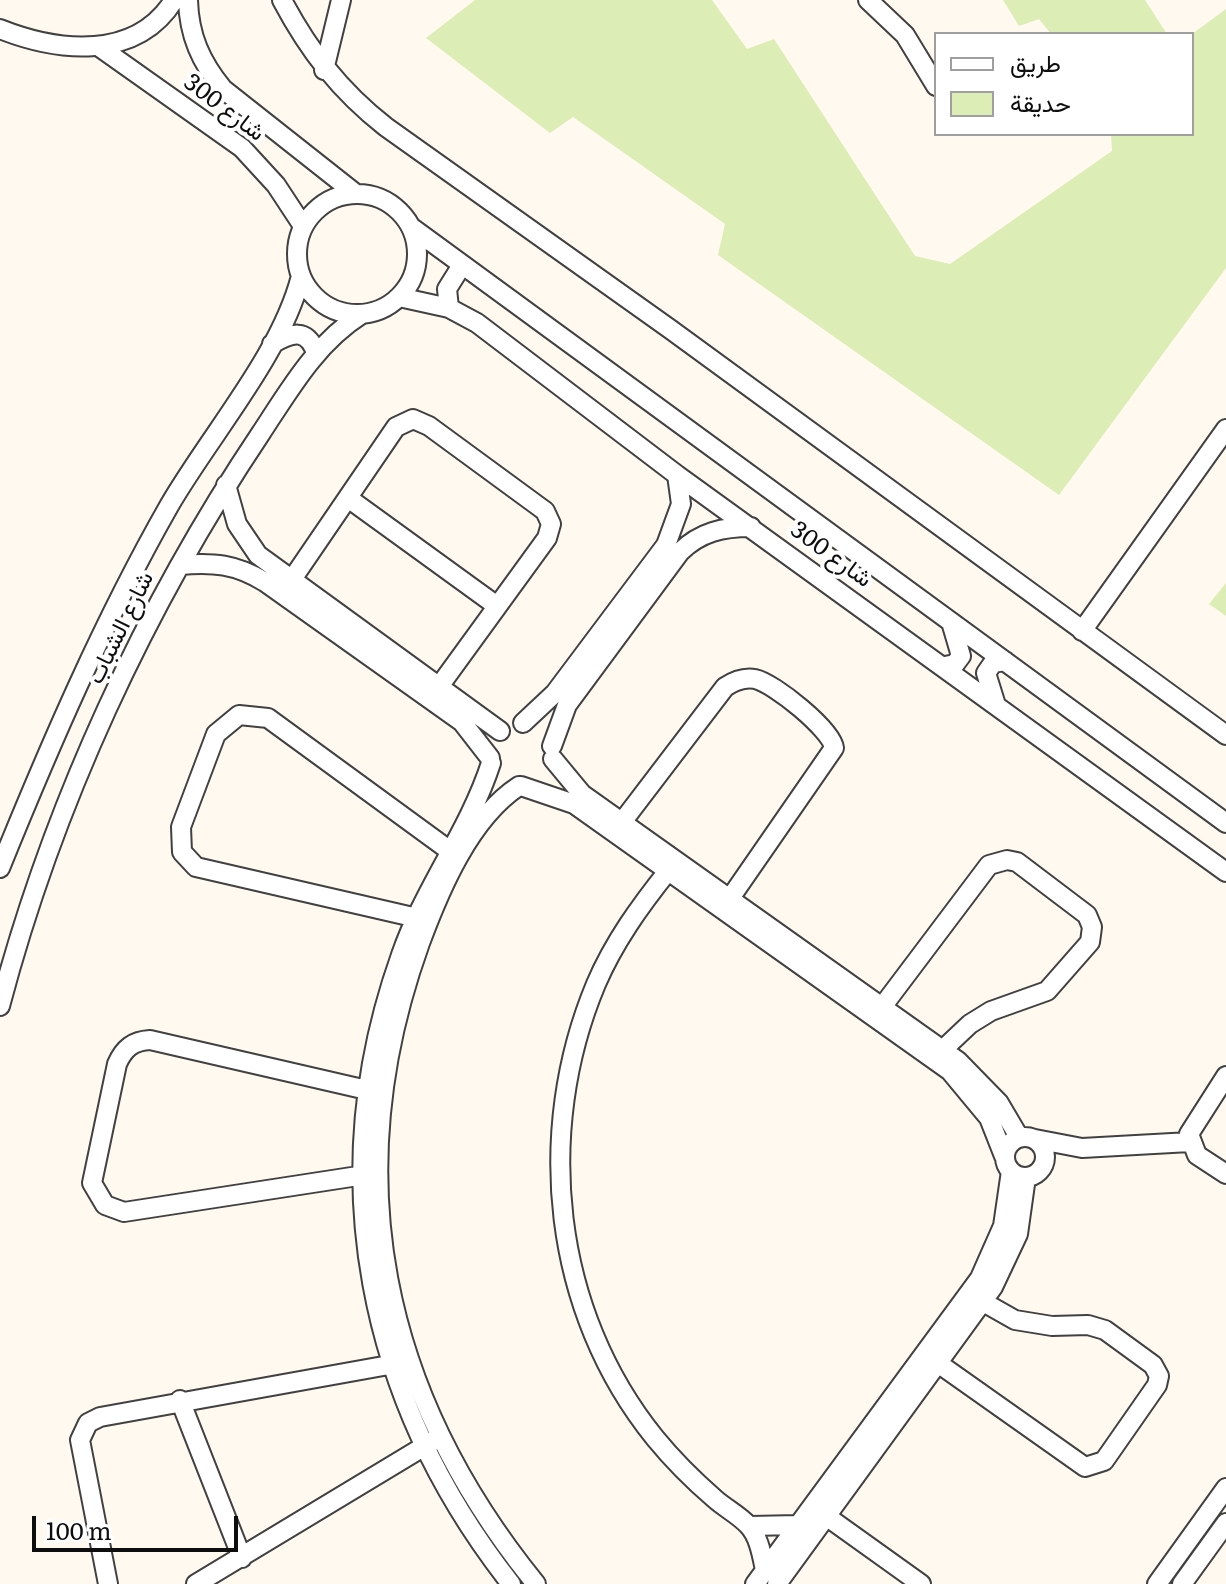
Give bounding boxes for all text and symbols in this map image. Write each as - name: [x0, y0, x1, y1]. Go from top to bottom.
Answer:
- legend: [934, 32, 1194, 136]
- text: طريق: [1010, 44, 1061, 79]
- street label: شارع 300: [178, 68, 270, 148]
- text: حديقة: [1010, 84, 1071, 119]
- street label: شارع 300: [785, 516, 877, 594]
- street label: شارع الشباب: [81, 567, 161, 689]
- scale bar: [36, 1500, 242, 1550]
- text: 100 m: [46, 1512, 112, 1547]

